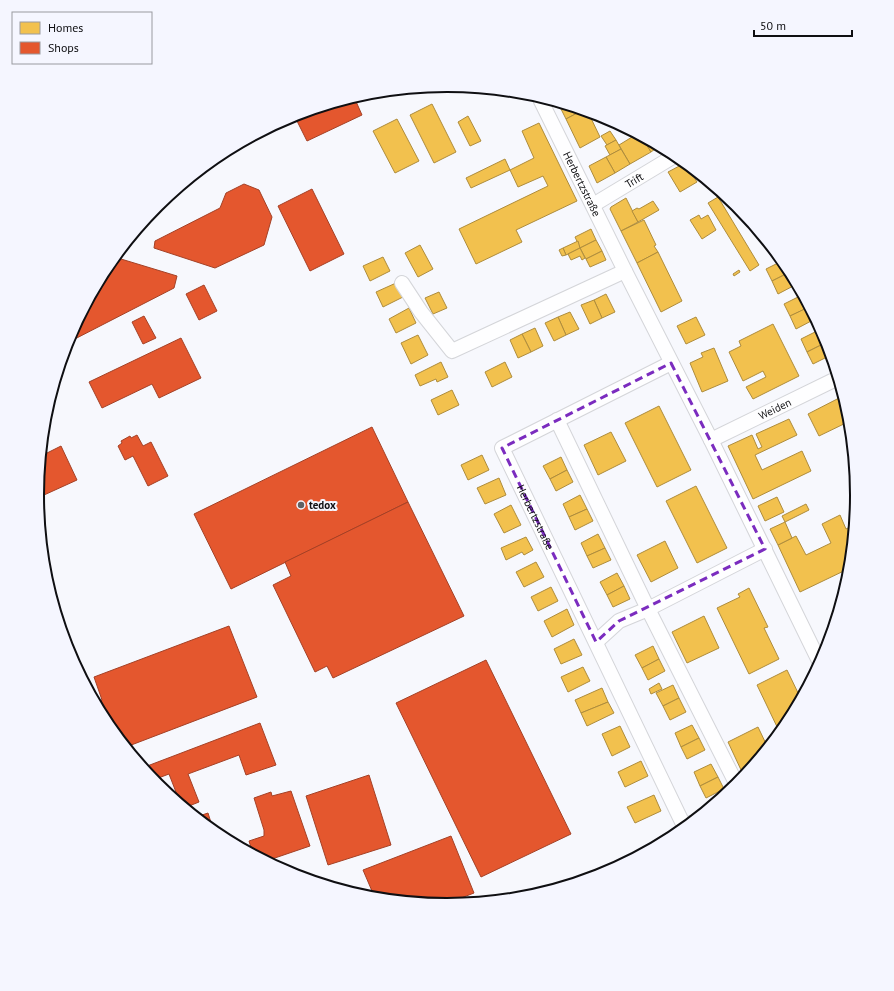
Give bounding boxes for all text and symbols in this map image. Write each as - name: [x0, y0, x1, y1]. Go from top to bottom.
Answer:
- legend: [12, 12, 152, 64]
- scale bar: [754, 12, 852, 38]
- text: 50 m: [760, 18, 786, 33]
- text: Homes: [48, 20, 83, 35]
- text: Shops: [48, 40, 79, 55]
- street label: Herbertzstraße: [560, 149, 604, 219]
- street label: Trift: [622, 169, 646, 191]
- street label: Weiden: [756, 395, 793, 423]
- street label: Herbertzstraße: [514, 482, 557, 552]
- place label: tedox: [309, 498, 336, 512]
- marker: tedox: [296, 500, 306, 510]

